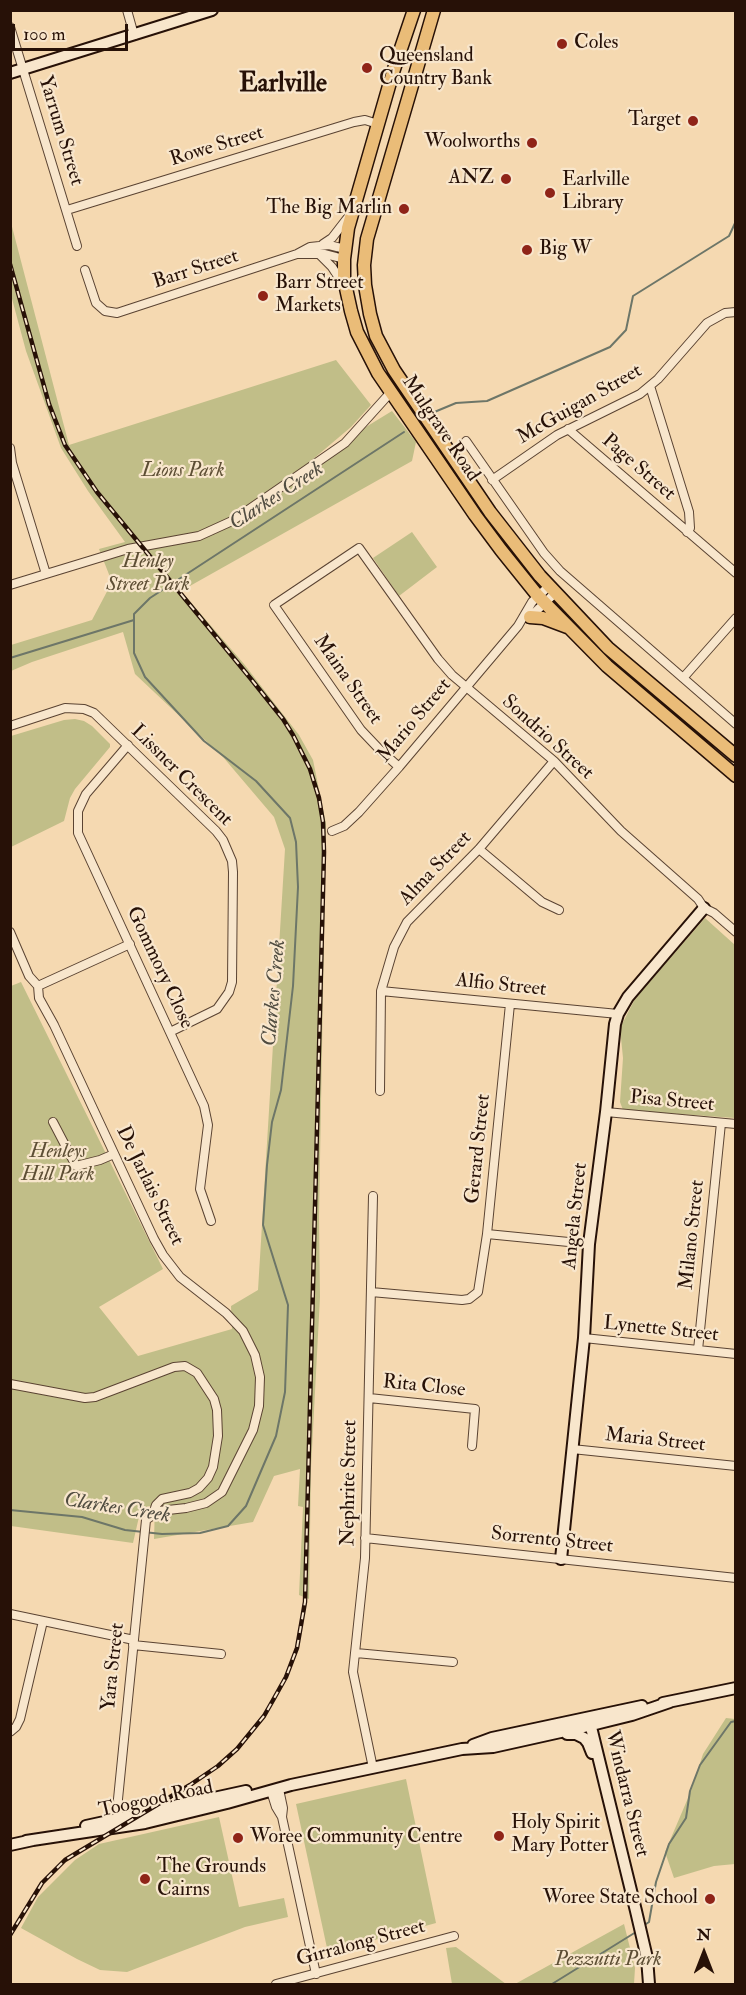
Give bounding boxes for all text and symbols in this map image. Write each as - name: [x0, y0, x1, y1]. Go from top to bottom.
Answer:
- scale bar: [15, 12, 130, 50]
- text: 100 m: [23, 23, 66, 46]
- place label: Coles: [574, 32, 618, 56]
- marker: Coles: [555, 37, 569, 51]
- place label: Queensland Country Bank: [379, 45, 492, 92]
- marker: Queensland Country Bank: [360, 61, 374, 75]
- district label: Earlville: [239, 69, 327, 101]
- street label: Yarrum Street: [32, 73, 88, 189]
- place label: Target: [628, 109, 681, 133]
- marker: Target: [686, 114, 700, 128]
- street label: Rowe Street: [167, 121, 267, 173]
- place label: Woolworths: [424, 131, 520, 155]
- marker: Woolworths: [525, 136, 539, 150]
- place label: ANZ: [448, 167, 494, 191]
- place label: Earlville Library: [562, 169, 630, 216]
- marker: ANZ: [499, 172, 513, 186]
- marker: Earlville Library: [543, 186, 557, 200]
- place label: The Big Marlin: [266, 197, 392, 221]
- marker: The Big Marlin: [397, 202, 411, 216]
- place label: Big W: [539, 238, 592, 262]
- marker: Big W: [520, 243, 534, 257]
- street label: Barr Street: [150, 245, 242, 295]
- place label: Barr Street Markets: [275, 272, 364, 319]
- marker: Barr Street Markets: [256, 289, 270, 303]
- street label: McGuigan Street: [513, 360, 647, 450]
- street label: Mulgrave Road: [396, 371, 484, 487]
- street label: Page Street: [596, 429, 680, 507]
- water label: Clarkes Creek: [225, 457, 329, 537]
- park label: Lions Park: [141, 460, 225, 484]
- park label: Henley Street Park: [106, 551, 190, 598]
- street label: Maina Street: [307, 631, 387, 729]
- street label: Mario Street: [373, 674, 457, 768]
- street label: Sondrio Street: [496, 690, 598, 786]
- street label: Lissner Crescent: [125, 720, 237, 832]
- street label: Alma Street: [395, 827, 477, 911]
- street label: Gommory Close: [120, 903, 198, 1033]
- water label: Clarkes Creek: [258, 939, 292, 1047]
- street label: Alfio Street: [455, 969, 547, 1003]
- street label: Pisa Street: [629, 1086, 715, 1118]
- street label: Gerard Street: [461, 1093, 497, 1205]
- street label: De Jarlais Street: [110, 1122, 188, 1250]
- park label: Henleys Hill Park: [22, 1141, 94, 1188]
- street label: Angela Street: [558, 1162, 594, 1270]
- street label: Milano Street: [675, 1179, 711, 1291]
- street label: Lynette Street: [602, 1312, 720, 1348]
- street label: Rita Close: [381, 1371, 467, 1403]
- street label: Nephrite Street: [337, 1420, 363, 1546]
- street label: Maria Street: [604, 1424, 706, 1458]
- water label: Clarkes Creek: [62, 1488, 172, 1530]
- street label: Sorrento Street: [490, 1523, 614, 1559]
- street label: Yara Street: [97, 1622, 131, 1712]
- street label: Windarra Street: [599, 1728, 653, 1860]
- street label: Toogood Road: [97, 1776, 215, 1824]
- place label: Holy Spirit Mary Potter: [511, 1812, 608, 1859]
- place label: Woree Community Centre: [250, 1826, 462, 1850]
- marker: Holy Spirit Mary Potter: [492, 1829, 506, 1843]
- marker: Woree Community Centre: [231, 1831, 245, 1845]
- place label: The Grounds Cairns: [157, 1856, 266, 1903]
- marker: The Grounds Cairns: [138, 1872, 152, 1886]
- place label: Woree State School: [543, 1887, 698, 1911]
- marker: Woree State School: [703, 1892, 717, 1906]
- street label: Girralong Street: [294, 1915, 428, 1973]
- north arrow: [674, 1923, 734, 1983]
- text: N: [697, 1925, 711, 1945]
- park label: Pezzutti Park: [554, 1949, 662, 1973]

